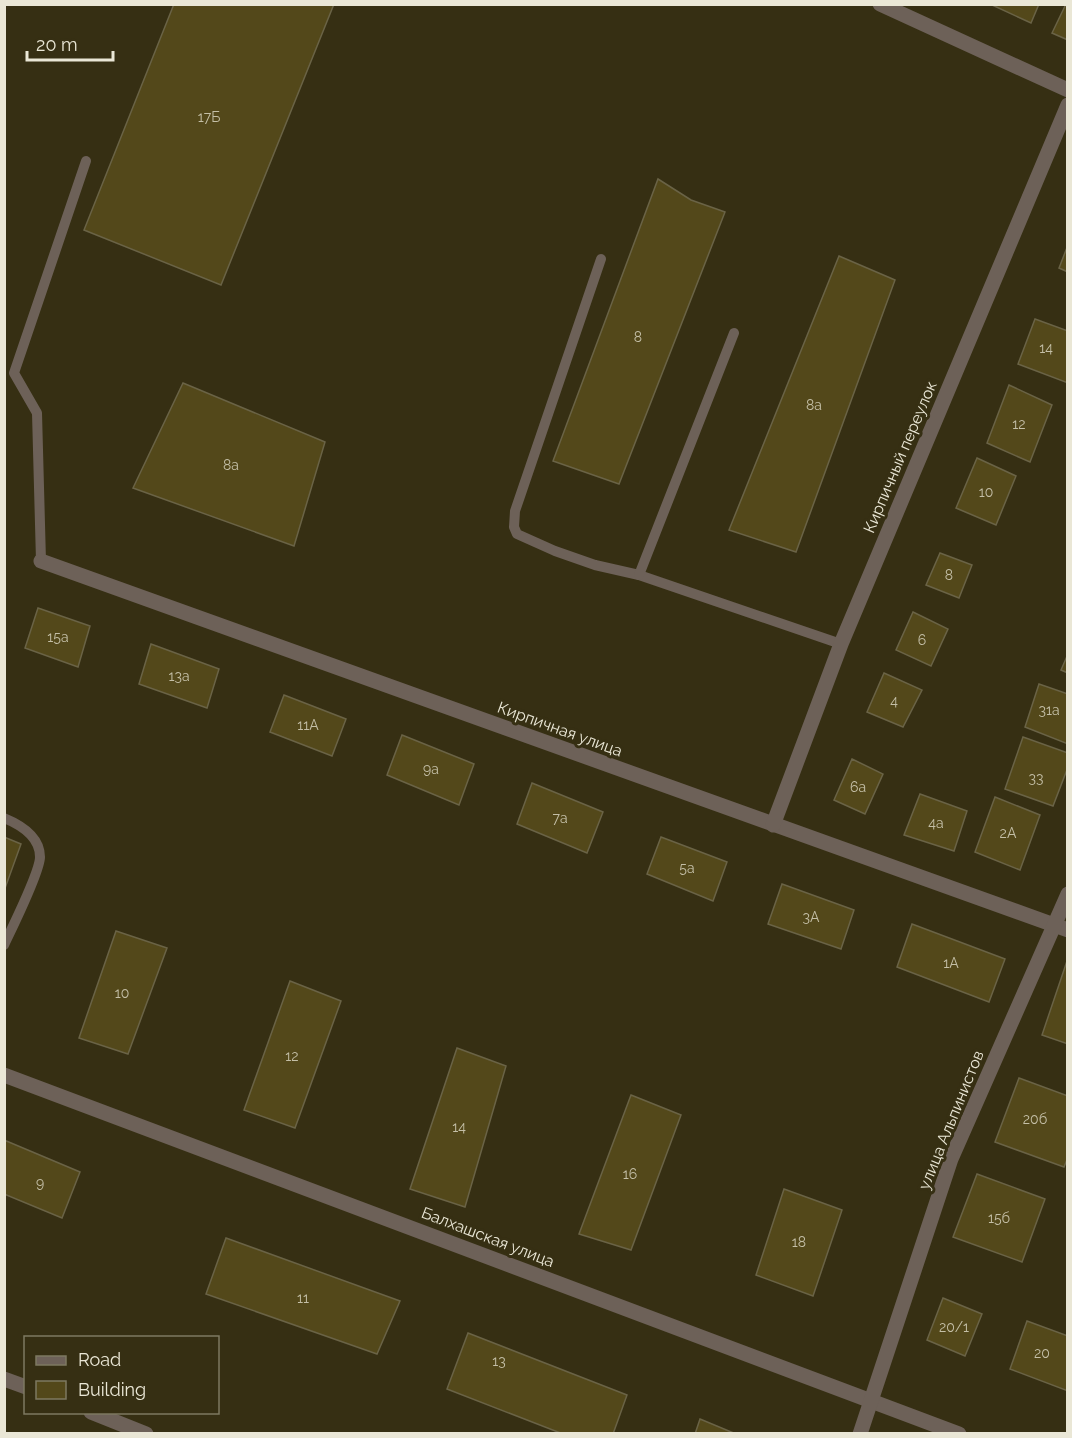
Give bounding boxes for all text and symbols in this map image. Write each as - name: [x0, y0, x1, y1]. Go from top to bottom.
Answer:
- scale bar: [27, 24, 112, 62]
- text: 20 m: [36, 34, 78, 55]
- house number: 17Б: [198, 109, 220, 125]
- house number: 8: [634, 329, 642, 345]
- house number: 14: [1039, 340, 1053, 356]
- street label: Кирпичный переулок: [859, 378, 941, 536]
- house number: 8а: [806, 397, 822, 413]
- house number: 12: [1012, 416, 1026, 432]
- house number: 8а: [223, 457, 239, 473]
- house number: 10: [979, 484, 993, 500]
- house number: 8: [945, 567, 953, 583]
- house number: 15а: [47, 629, 69, 645]
- house number: 6: [918, 632, 926, 648]
- house number: 13а: [168, 668, 190, 684]
- house number: 4: [890, 693, 898, 709]
- street label: Кирпичная улица: [495, 698, 625, 760]
- house number: 31а: [1038, 702, 1060, 718]
- house number: 11А: [297, 717, 319, 733]
- house number: 9а: [423, 761, 439, 777]
- house number: 33: [1029, 770, 1043, 786]
- house number: 6а: [850, 779, 866, 795]
- house number: 7а: [552, 810, 568, 826]
- house number: 4а: [928, 815, 944, 831]
- house number: 2А: [1000, 825, 1017, 841]
- house number: 5а: [679, 860, 695, 876]
- house number: 3А: [803, 909, 820, 925]
- house number: 1А: [943, 955, 959, 971]
- house number: 10: [115, 985, 129, 1001]
- house number: 12: [285, 1048, 299, 1064]
- street label: улица Альпинистов: [914, 1048, 988, 1192]
- house number: 20б: [1023, 1111, 1047, 1127]
- house number: 14: [452, 1119, 466, 1135]
- house number: 16: [623, 1166, 637, 1182]
- house number: 9: [36, 1175, 44, 1191]
- street label: Балхашская улица: [419, 1203, 557, 1271]
- house number: 15б: [988, 1210, 1010, 1226]
- house number: 18: [792, 1234, 806, 1250]
- house number: 11: [297, 1290, 309, 1306]
- house number: 20/1: [939, 1319, 969, 1335]
- legend: [24, 1336, 219, 1414]
- house number: 20: [1034, 1345, 1050, 1361]
- text: Road: [78, 1349, 121, 1370]
- house number: 13: [492, 1353, 506, 1369]
- text: Building: [78, 1379, 146, 1400]

